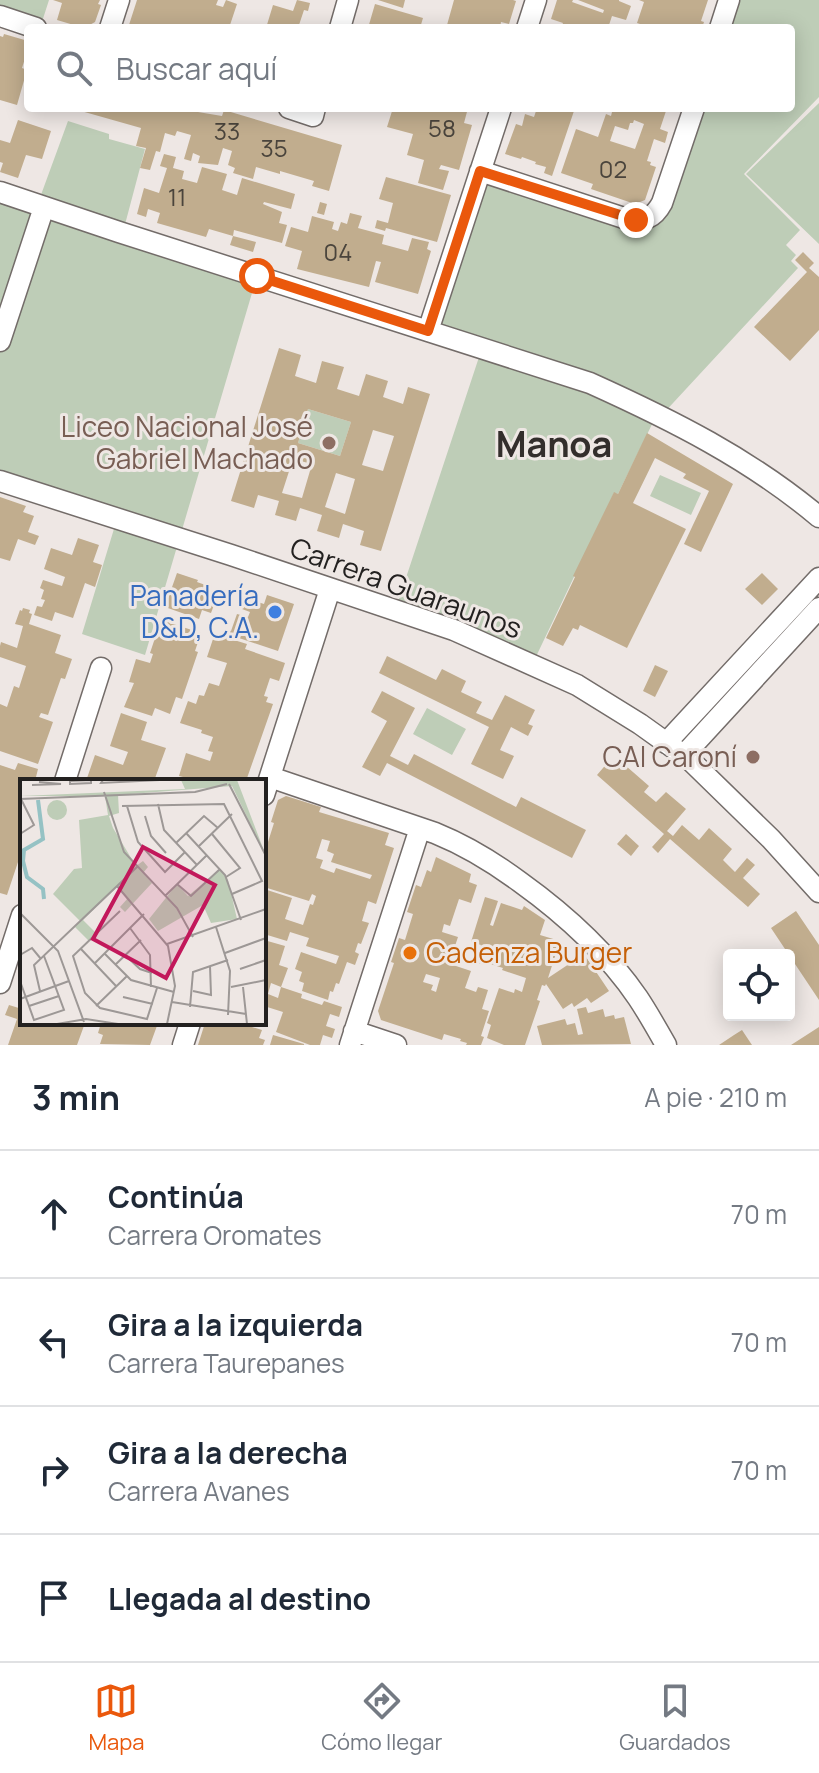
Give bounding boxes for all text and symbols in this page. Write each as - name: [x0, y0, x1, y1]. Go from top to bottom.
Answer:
- search box: [24, 24, 795, 112]
- icon: search: [52, 46, 96, 90]
- text: Buscar aquí: [116, 48, 277, 89]
- house number: 58: [428, 111, 456, 144]
- house number: 33: [214, 114, 240, 147]
- house number: 35: [260, 131, 288, 164]
- house number: 02: [599, 152, 627, 185]
- house number: 11: [168, 180, 186, 213]
- route end: [618, 202, 654, 238]
- house number: 04: [324, 235, 352, 268]
- route start: [239, 258, 275, 294]
- place label: Liceo Nacional José Gabriel Machado: [61, 407, 313, 477]
- district label: Manoa: [496, 419, 612, 468]
- marker: Liceo Nacional José Gabriel Machado: [320, 434, 338, 452]
- street label: Carrera Guaraunos: [285, 528, 527, 647]
- place label: Panadería D&D, C.A.: [130, 576, 259, 646]
- marker: Panadería D&D, C.A.: [266, 603, 284, 621]
- place label: CAI Caroní: [603, 737, 737, 775]
- marker: CAI Caroní: [744, 748, 762, 766]
- inset map: [20, 779, 266, 1025]
- place label: Cadenza Burger: [426, 933, 632, 971]
- marker: Cadenza Burger: [401, 944, 419, 962]
- map controls: [723, 949, 795, 1021]
- button: locate: [723, 949, 795, 1021]
- text: 3 min: [32, 1074, 120, 1120]
- text: A pie · 210 m: [644, 1079, 787, 1115]
- text: Continúa: [108, 1176, 244, 1217]
- icon: ahead: [32, 1192, 76, 1236]
- text: 70 m: [731, 1196, 787, 1232]
- text: Carrera Oromates: [108, 1217, 322, 1253]
- text: Gira a la izquierda: [108, 1304, 363, 1345]
- icon: left: [32, 1320, 76, 1364]
- text: 70 m: [731, 1324, 787, 1360]
- text: Carrera Taurepanes: [108, 1345, 345, 1381]
- text: Gira a la derecha: [108, 1432, 348, 1473]
- icon: right: [32, 1448, 76, 1492]
- text: 70 m: [731, 1452, 787, 1488]
- text: Carrera Avanes: [108, 1473, 290, 1509]
- icon: arrive: [32, 1576, 76, 1620]
- text: Llegada al destino: [108, 1578, 371, 1619]
- tab: Mapa: [88, 1679, 144, 1757]
- tab: Cómo llegar: [321, 1679, 442, 1757]
- tab: Guardados: [619, 1679, 731, 1757]

